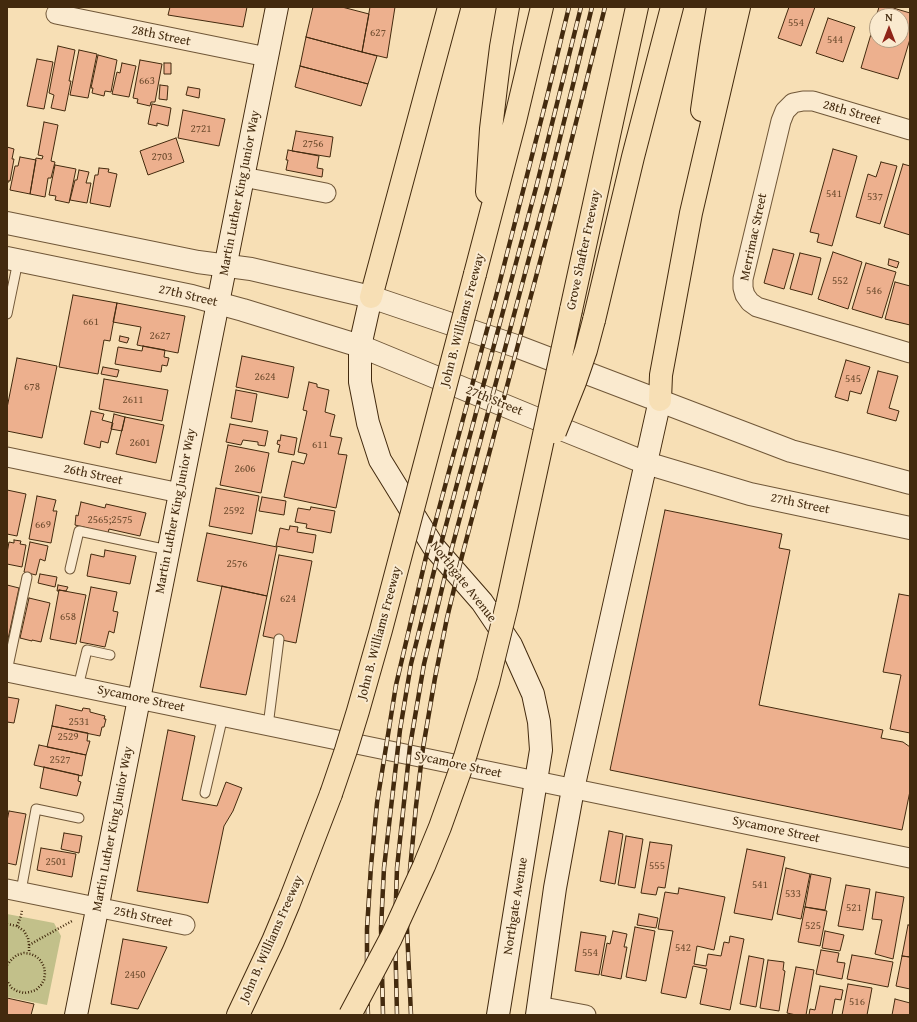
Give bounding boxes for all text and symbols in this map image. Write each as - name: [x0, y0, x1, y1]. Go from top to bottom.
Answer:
- north arrow: [869, 8, 909, 48]
- text: N: [885, 9, 893, 25]
- house number: 554: [788, 16, 804, 30]
- street label: 28th Street: [130, 22, 192, 50]
- house number: 627: [370, 26, 386, 40]
- house number: 544: [827, 33, 843, 47]
- house number: 663: [139, 74, 155, 88]
- street label: 28th Street: [821, 97, 883, 129]
- street label: Martin Luther King Junior Way: [216, 109, 264, 277]
- house number: 2721: [190, 122, 212, 136]
- house number: 2756: [302, 137, 324, 151]
- house number: 2703: [151, 150, 173, 164]
- house number: 541: [826, 187, 842, 201]
- street label: Grove Shafter Freeway: [564, 188, 604, 312]
- house number: 537: [867, 190, 883, 204]
- street label: Merrimac Street: [737, 192, 771, 282]
- street label: John B. Williams Freeway: [438, 252, 488, 388]
- house number: 552: [832, 274, 848, 288]
- street label: 27th Street: [157, 282, 219, 310]
- house number: 546: [866, 284, 882, 298]
- house number: 661: [83, 315, 99, 329]
- house number: 2627: [149, 329, 171, 343]
- house number: 2624: [254, 370, 276, 384]
- house number: 545: [845, 372, 861, 386]
- house number: 678: [24, 380, 40, 394]
- street label: 27th Street: [463, 383, 525, 419]
- house number: 2611: [122, 393, 144, 407]
- street label: Martin Luther King Junior Way: [152, 427, 200, 595]
- house number: 2601: [129, 436, 151, 450]
- house number: 611: [312, 438, 328, 452]
- street label: 26th Street: [62, 461, 124, 489]
- house number: 2606: [234, 462, 256, 476]
- street label: 27th Street: [769, 490, 831, 518]
- house number: 2592: [223, 504, 245, 518]
- house number: 2565;2575: [87, 513, 133, 527]
- house number: 669: [35, 518, 51, 532]
- street label: Northgate Avenue: [427, 538, 499, 626]
- house number: 2576: [226, 557, 248, 571]
- street label: John B. Williams Freeway: [355, 565, 405, 701]
- house number: 624: [280, 592, 296, 606]
- house number: 658: [60, 610, 76, 624]
- street label: Sycamore Street: [96, 682, 186, 716]
- house number: 2531: [68, 715, 90, 729]
- house number: 2529: [57, 730, 79, 744]
- street label: Martin Luther King Junior Way: [89, 745, 137, 913]
- street label: Sycamore Street: [413, 748, 503, 782]
- house number: 2527: [49, 753, 71, 767]
- street label: Sycamore Street: [731, 813, 821, 847]
- house number: 2501: [45, 855, 67, 869]
- street label: Northgate Avenue: [501, 856, 531, 956]
- house number: 555: [649, 859, 665, 873]
- street label: John B. Williams Freeway: [237, 873, 307, 1005]
- house number: 541: [752, 878, 768, 892]
- house number: 533: [785, 887, 801, 901]
- house number: 521: [846, 901, 862, 915]
- street label: 25th Street: [112, 903, 174, 931]
- house number: 525: [805, 919, 821, 933]
- house number: 542: [675, 941, 691, 955]
- house number: 554: [582, 946, 598, 960]
- house number: 2450: [124, 968, 146, 982]
- house number: 516: [849, 995, 865, 1009]

